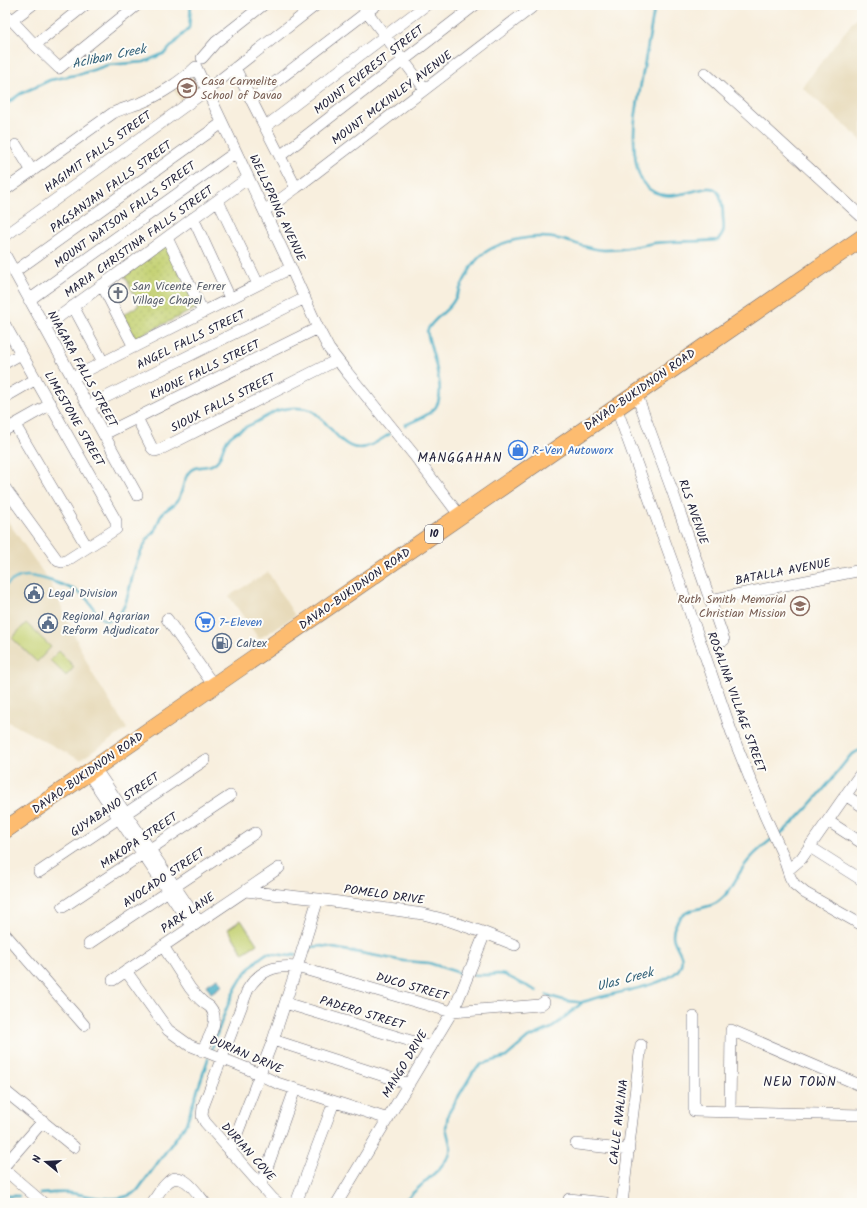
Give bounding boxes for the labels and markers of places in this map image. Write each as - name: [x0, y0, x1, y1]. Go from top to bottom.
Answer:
- place label: Casa Carmelite School of Davao: [201, 72, 282, 105]
- school or university icon: Casa Carmelite School of Davao: [176, 77, 198, 99]
- place label: San Vicente Ferrer Village Chapel: [132, 277, 226, 310]
- church icon: San Vicente Ferrer Village Chapel: [107, 282, 129, 304]
- shop icon: R-Ven Autoworx: [507, 439, 529, 461]
- place label: R-Ven Autoworx: [532, 441, 614, 460]
- public building icon: Legal Division: [23, 582, 45, 604]
- place label: Legal Division: [48, 584, 117, 603]
- place label: Ruth Smith Memorial Christian Mission: [677, 590, 786, 623]
- school or university icon: Ruth Smith Memorial Christian Mission: [789, 595, 811, 617]
- place label: Regional Agrarian Reform Adjudicator: [62, 607, 160, 640]
- supermarket icon: 7-Eleven: [194, 611, 216, 633]
- public building icon: Regional Agrarian Reform Adjudicator: [37, 612, 59, 634]
- place label: 7-Eleven: [219, 613, 262, 632]
- fuel station icon: Caltex: [211, 632, 233, 654]
- place label: Caltex: [236, 634, 268, 653]

